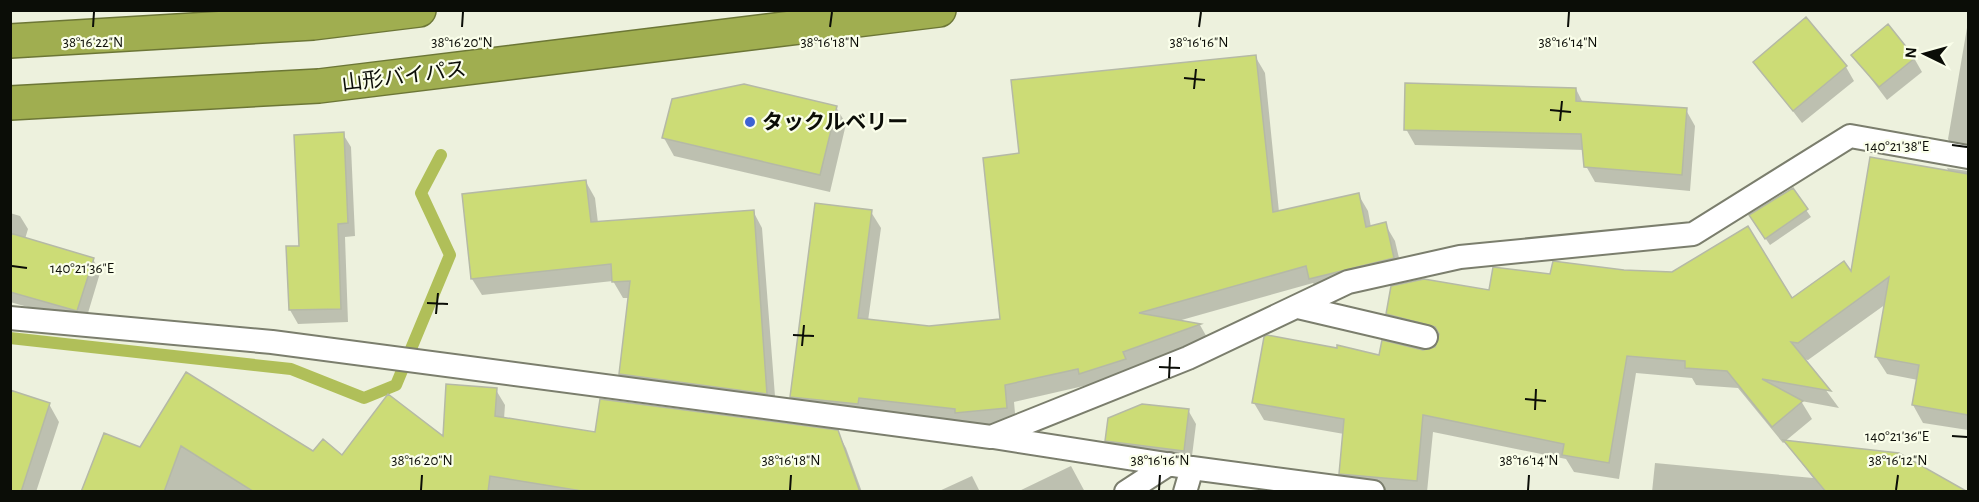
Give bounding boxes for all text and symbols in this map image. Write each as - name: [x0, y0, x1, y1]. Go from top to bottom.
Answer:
- north arrow: [1895, 24, 1955, 84]
- text: 38°16'22"N: [63, 35, 123, 50]
- text: 38°16'20"N: [431, 35, 493, 50]
- text: 38°16'18"N: [800, 35, 860, 50]
- text: 38°16'16"N: [1169, 35, 1229, 50]
- text: 38°16'14"N: [1538, 35, 1598, 50]
- text: N: [1903, 47, 1920, 59]
- street label: 山形バイパス: [340, 57, 468, 95]
- place label: タックルベリー: [762, 111, 908, 133]
- marker: タックルベリー: [743, 115, 757, 129]
- text: 140°21'38"E: [1865, 139, 1929, 154]
- text: 140°21'36"E: [50, 261, 114, 276]
- text: 140°21'36"E: [1865, 429, 1929, 444]
- text: 38°16'20"N: [391, 453, 453, 468]
- text: 38°16'18"N: [761, 453, 821, 468]
- text: 38°16'16"N: [1130, 453, 1190, 468]
- text: 38°16'14"N: [1499, 453, 1559, 468]
- text: 38°16'12"N: [1869, 453, 1927, 468]

